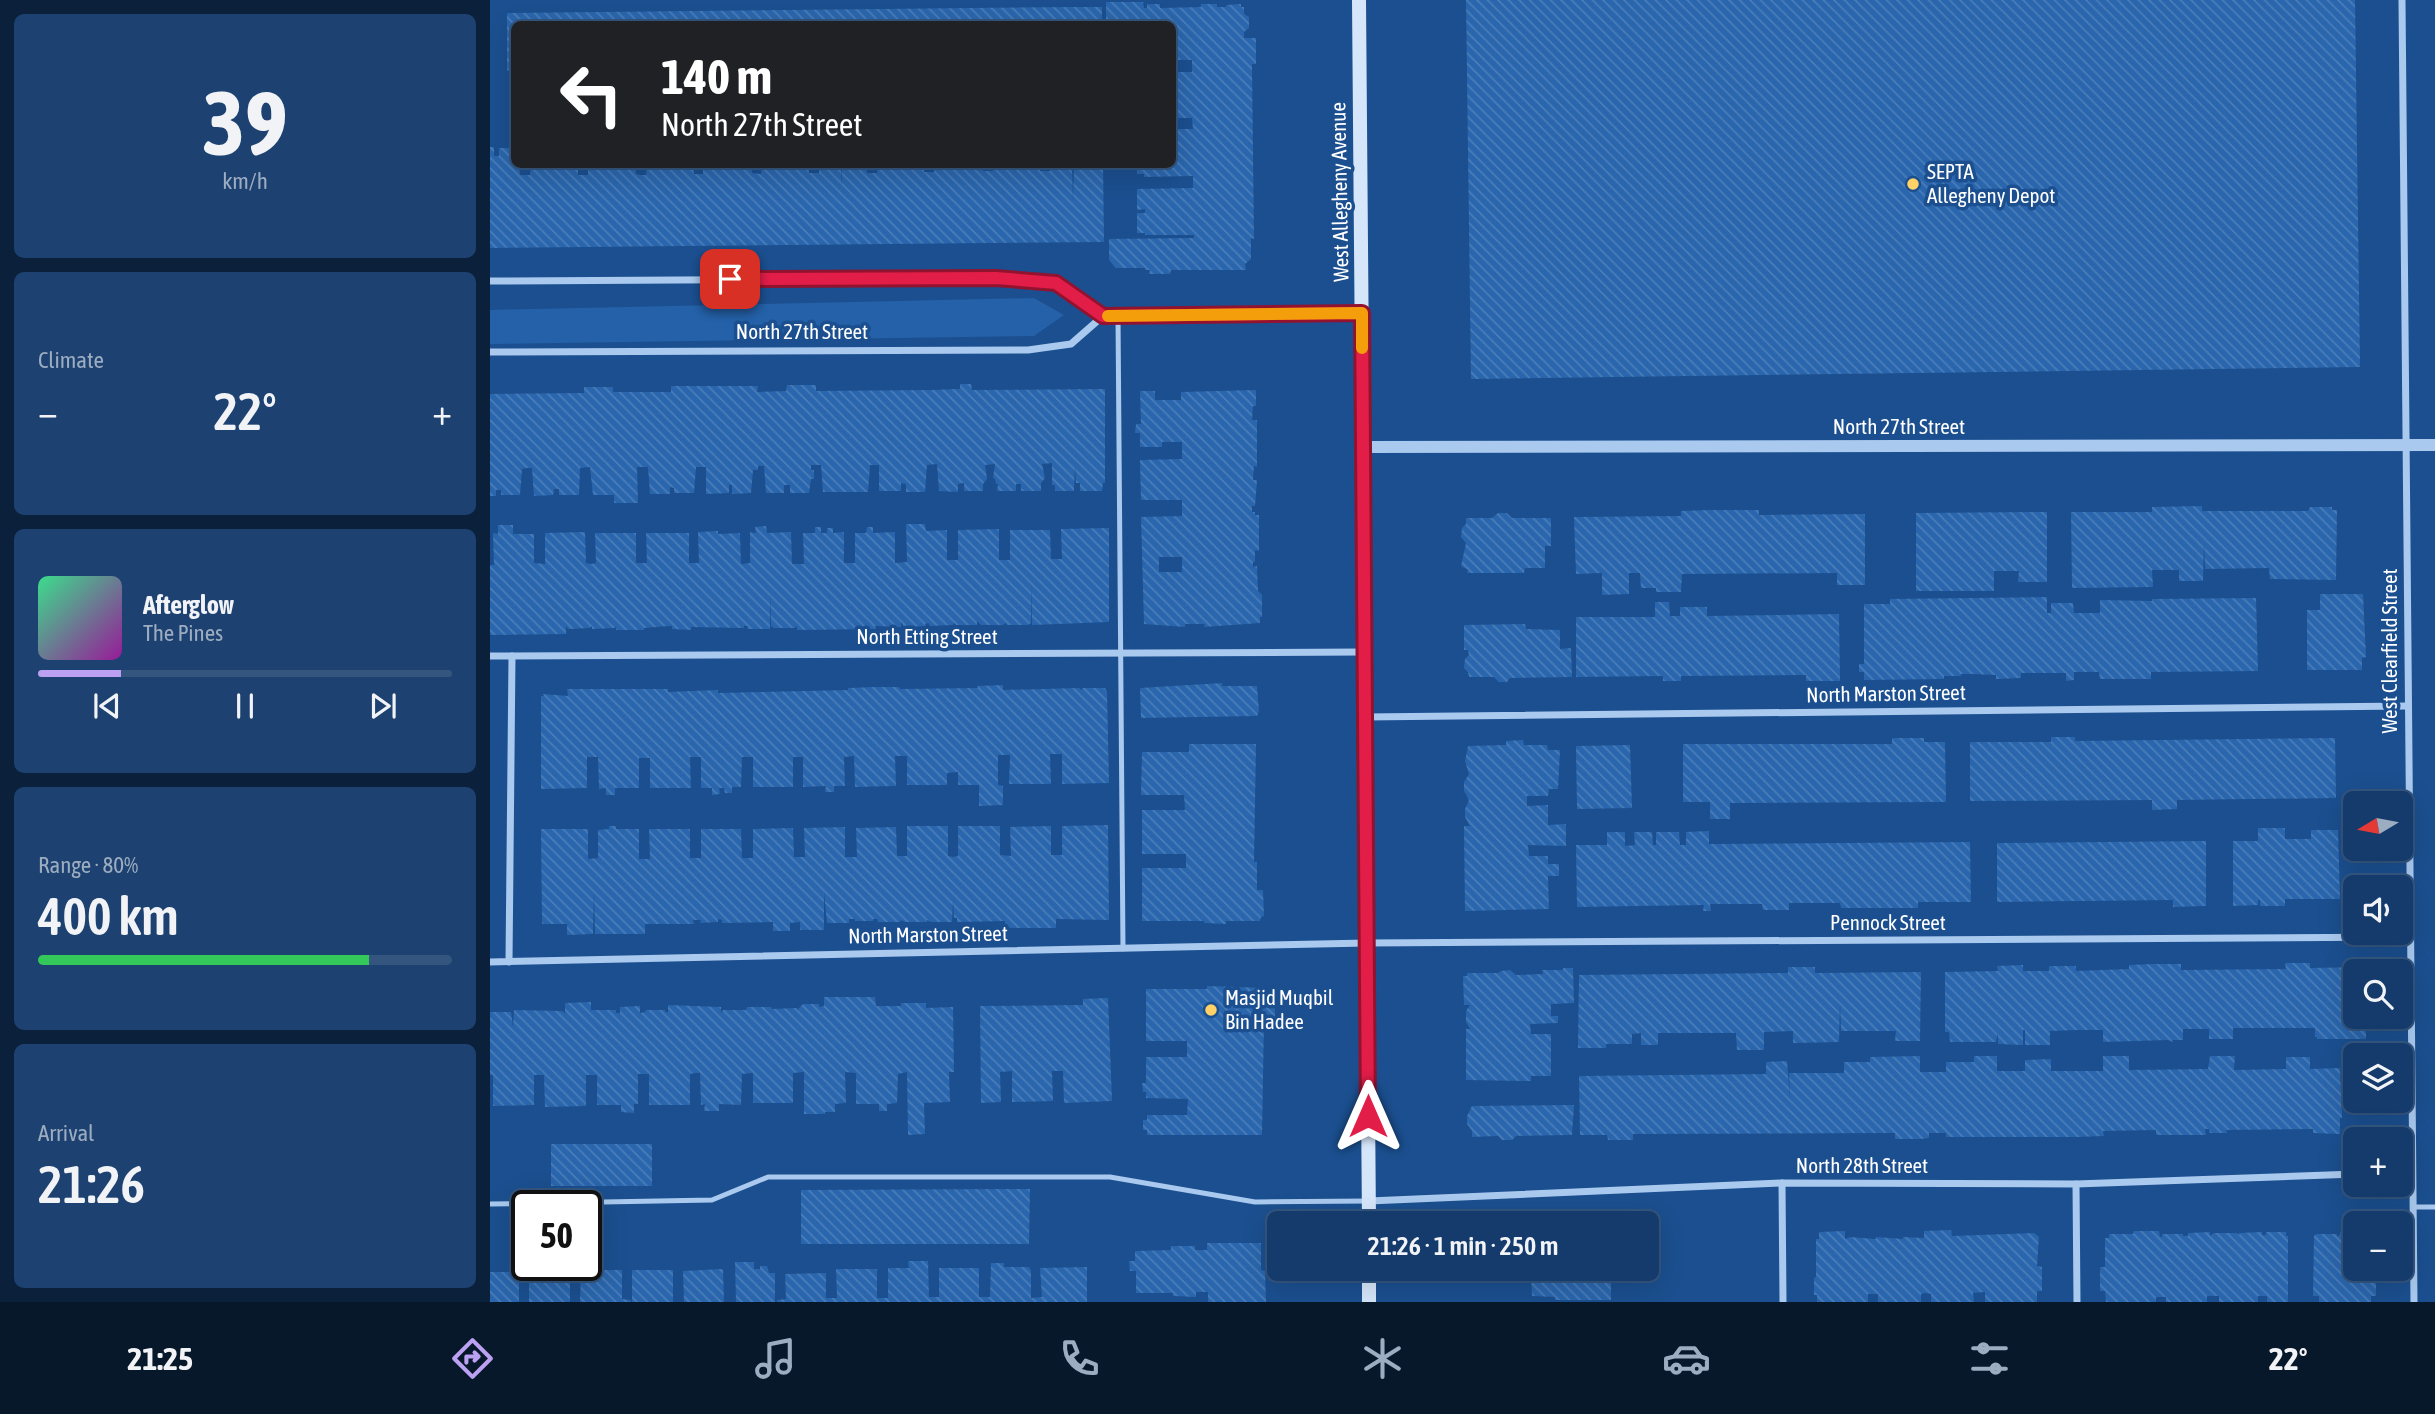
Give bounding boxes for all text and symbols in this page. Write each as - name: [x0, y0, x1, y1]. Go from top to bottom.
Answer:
- text: 140 m: [661, 48, 772, 104]
- icon: left: [546, 49, 637, 140]
- text: 39: [202, 70, 288, 174]
- street label: West Allegheny Avenue: [1325, 102, 1353, 282]
- text: North 27th Street: [661, 106, 863, 143]
- place label: SEPTA Allegheny Depot: [1927, 159, 2055, 207]
- text: km/h: [222, 168, 268, 194]
- marker: SEPTA Allegheny Depot: [1905, 176, 1921, 192]
- pin: [700, 249, 760, 309]
- icon: arrive: [711, 260, 749, 298]
- street label: North 27th Street: [736, 319, 868, 343]
- text: Climate: [38, 347, 104, 373]
- text: 22°: [213, 381, 277, 441]
- text: −: [38, 390, 58, 433]
- text: +: [432, 390, 452, 433]
- street label: North 27th Street: [1833, 414, 1965, 438]
- street label: West Clearfield Street: [2377, 569, 2401, 733]
- text: Afterglow: [143, 590, 234, 620]
- text: The Pines: [143, 620, 223, 646]
- street label: North Etting Street: [856, 624, 998, 648]
- street label: North Marston Street: [1806, 680, 1966, 706]
- icon: previous: [88, 687, 126, 725]
- icon: pause: [226, 687, 264, 725]
- icon: next: [364, 687, 402, 725]
- north arrow: [2343, 791, 2413, 861]
- map controls: [2343, 791, 2413, 1281]
- text: Range · 80%: [38, 852, 138, 878]
- button: sound: [2343, 875, 2413, 945]
- text: 400 km: [38, 886, 179, 946]
- street label: Pennock Street: [1830, 910, 1946, 934]
- street label: North Marston Street: [848, 921, 1008, 947]
- button: search: [2343, 959, 2413, 1029]
- place label: Masjid Muqbil Bin Hadee: [1225, 985, 1334, 1033]
- marker: Masjid Muqbil Bin Hadee: [1203, 1002, 1219, 1018]
- button: layers: [2343, 1043, 2413, 1113]
- position arrow: [1331, 1079, 1405, 1153]
- text: Arrival: [38, 1120, 94, 1146]
- button: +: [2343, 1127, 2413, 1197]
- street label: North 28th Street: [1796, 1153, 1928, 1177]
- text: 21:26: [38, 1154, 145, 1214]
- speed limit sign: 50: [511, 1190, 602, 1281]
- button: −: [2343, 1211, 2413, 1281]
- text: 21:26 · 1 min · 250 m: [1368, 1231, 1558, 1261]
- icon: directions: [448, 1334, 497, 1383]
- icon: music: [751, 1334, 800, 1383]
- icon: phone: [1055, 1334, 1104, 1383]
- icon: climate: [1358, 1334, 1407, 1383]
- icon: car: [1662, 1334, 1711, 1383]
- icon: filters: [1965, 1334, 2014, 1383]
- text: 21:25: [127, 1340, 193, 1377]
- text: 22°: [2269, 1340, 2308, 1377]

